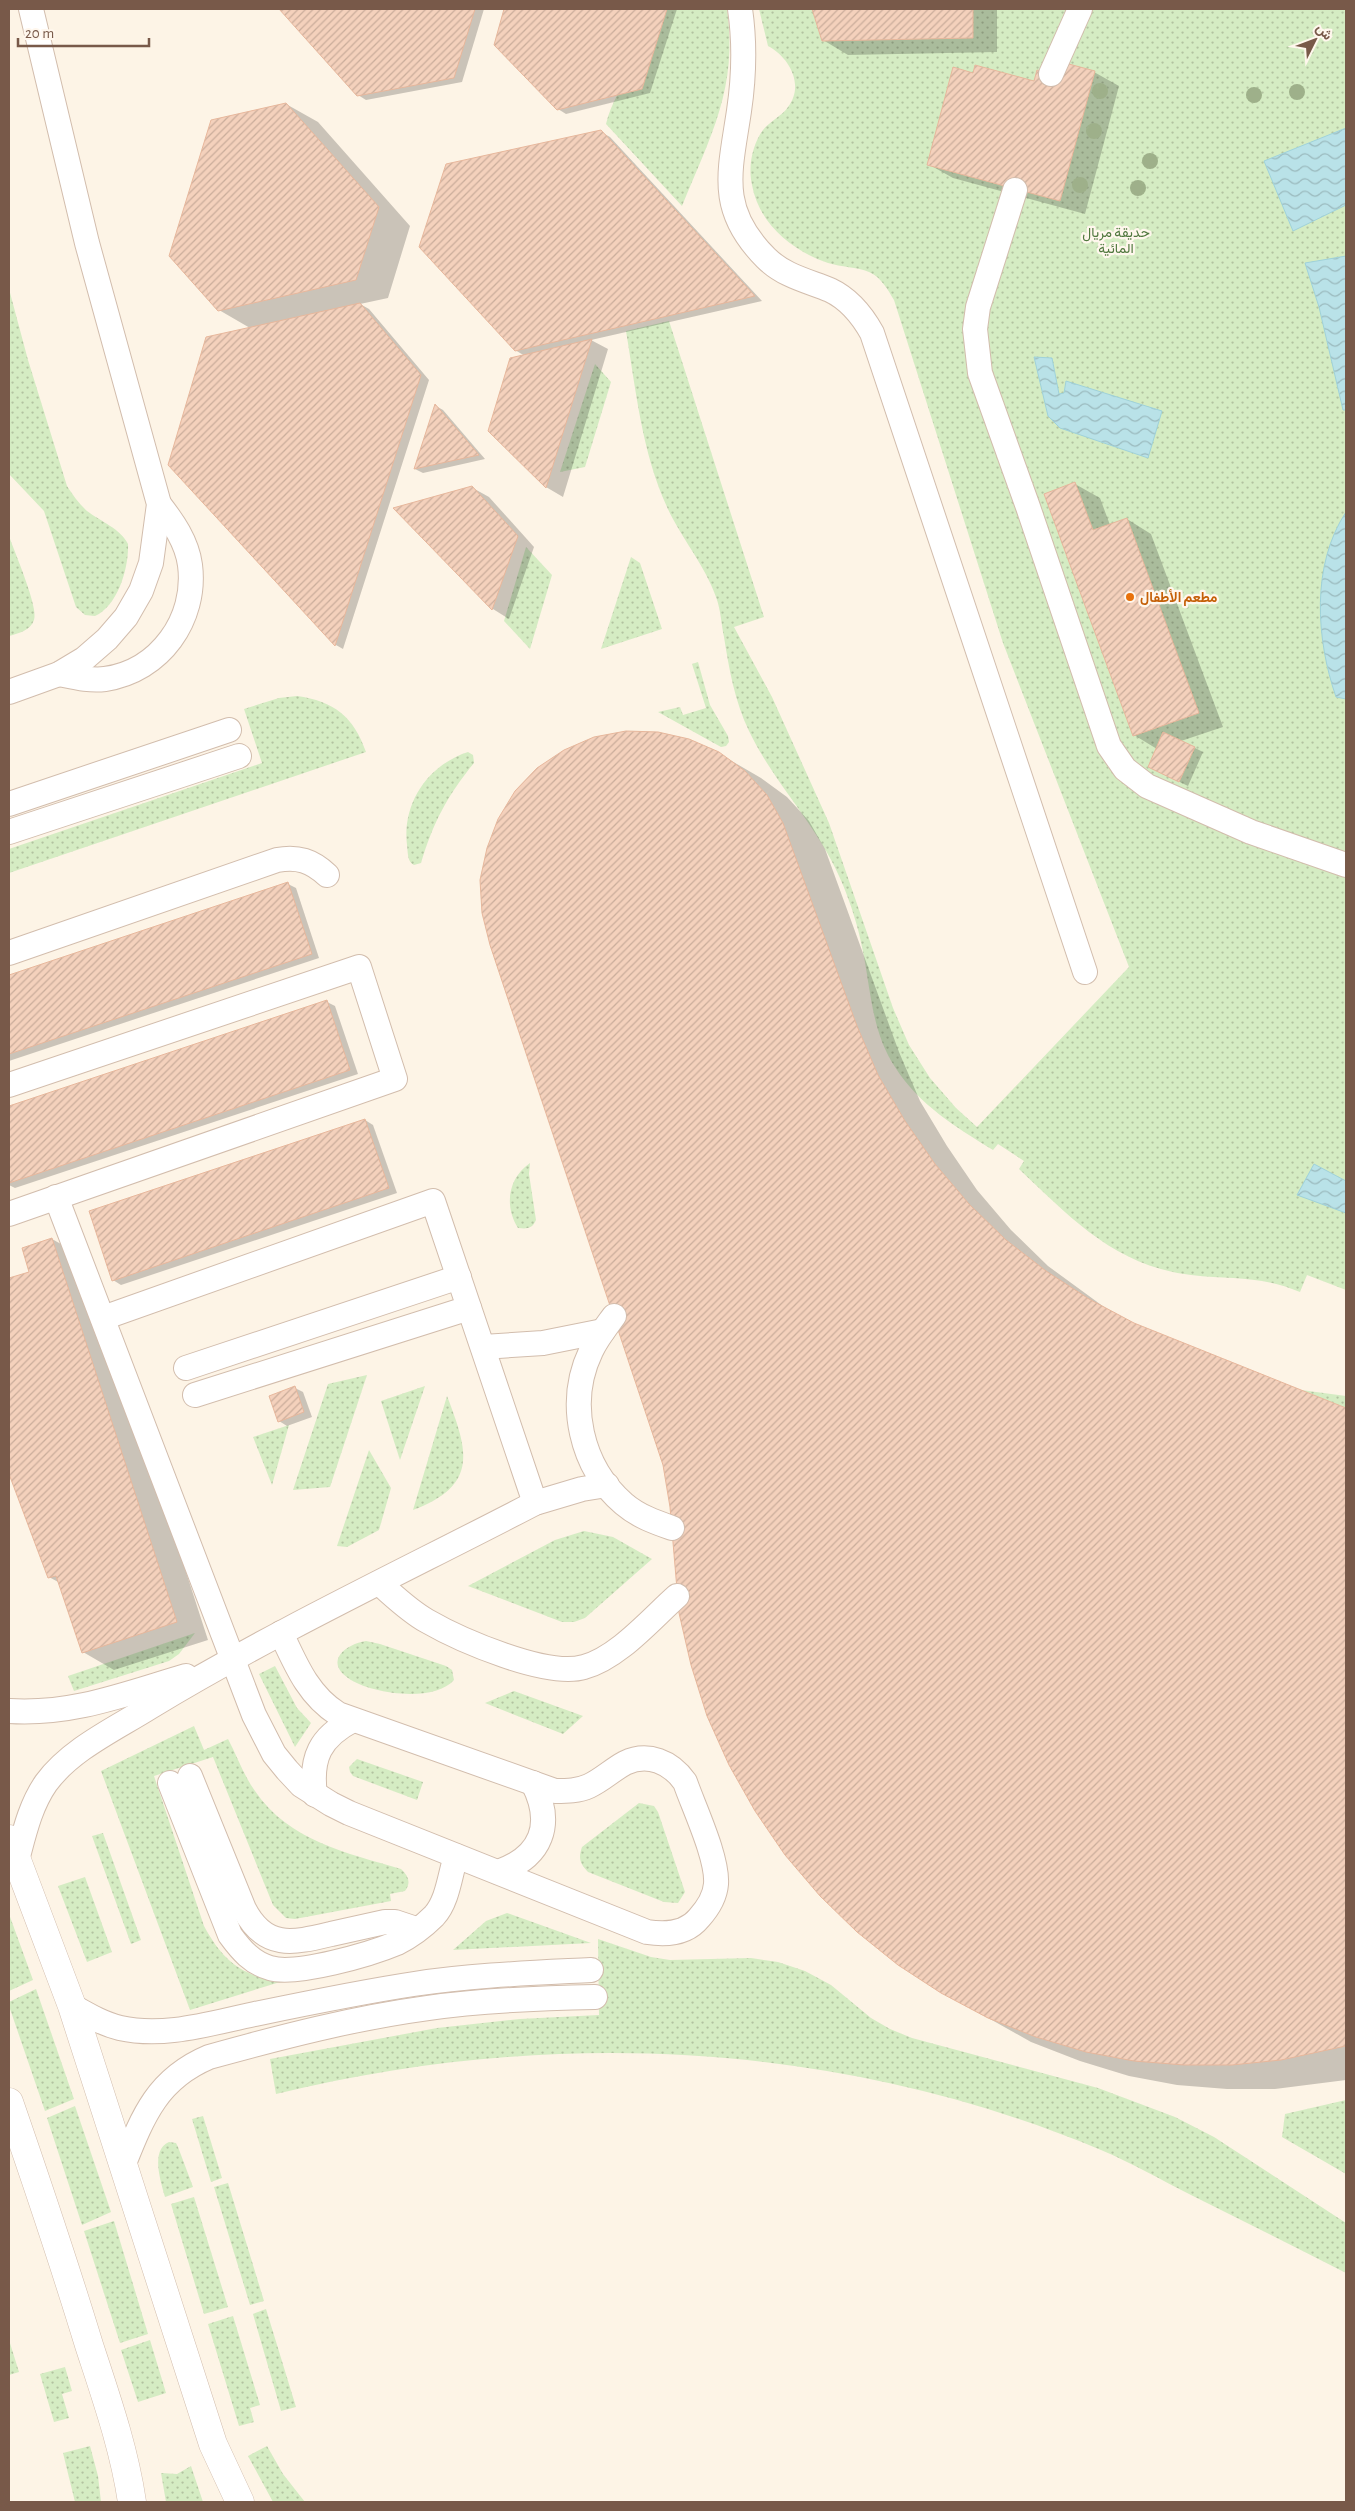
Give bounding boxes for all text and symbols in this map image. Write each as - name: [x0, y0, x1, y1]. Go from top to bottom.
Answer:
- scale bar: [18, 15, 149, 47]
- north arrow: [1290, 15, 1340, 65]
- text: ش: [1312, 21, 1335, 44]
- text: 20 m: [25, 26, 54, 41]
- park label: حديقة مريال المائية: [1082, 226, 1150, 256]
- place label: مطعم الأطفال: [1140, 589, 1218, 606]
- marker: مطعم الأطفال: [1124, 591, 1136, 603]

